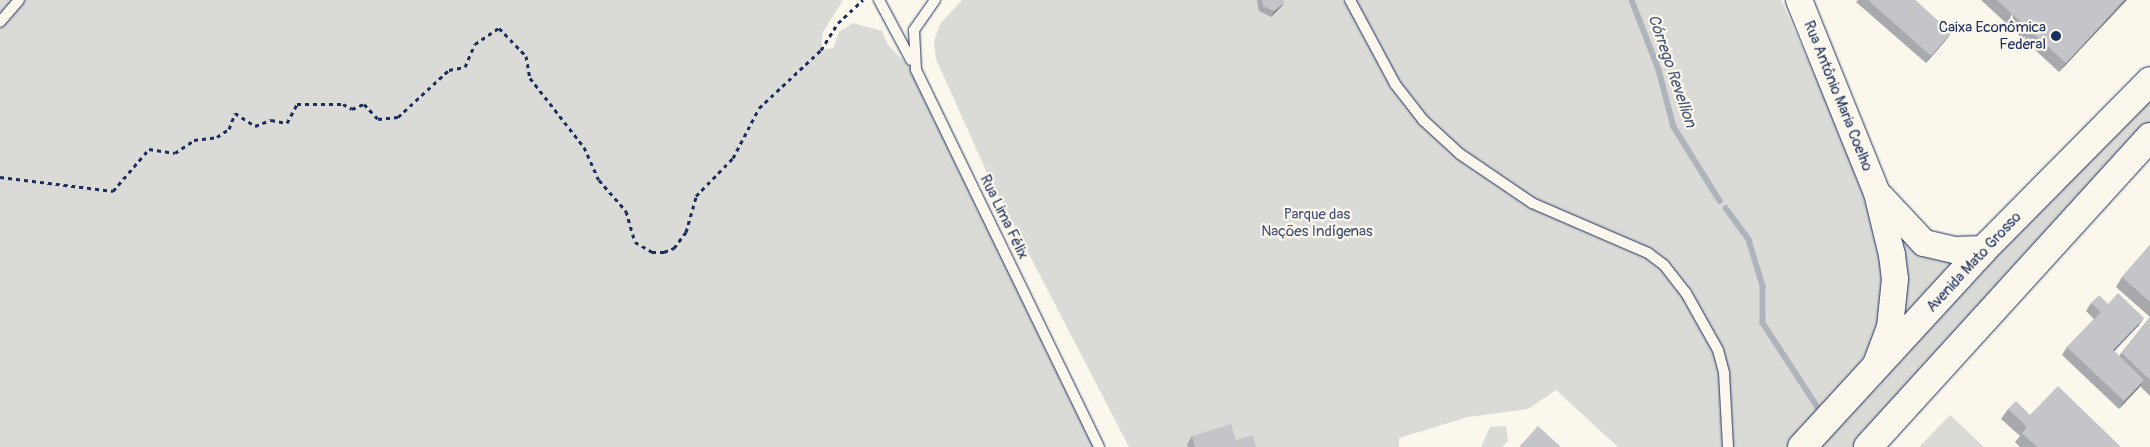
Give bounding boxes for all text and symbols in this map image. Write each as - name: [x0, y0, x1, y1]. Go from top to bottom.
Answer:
- water label: Córrego Revellion: [1644, 12, 1700, 130]
- street label: Rua Antônio Maria Coelho: [1800, 18, 1876, 174]
- place label: Caixa Econômica Federal: [1939, 18, 2046, 53]
- marker: Caixa Econômica Federal: [2050, 30, 2062, 42]
- street label: Rua Lima Félix: [976, 172, 1032, 262]
- park label: Parque das Nações Indígenas: [1261, 205, 1373, 240]
- street label: Avenida Mato Grosso: [1923, 208, 2025, 316]

